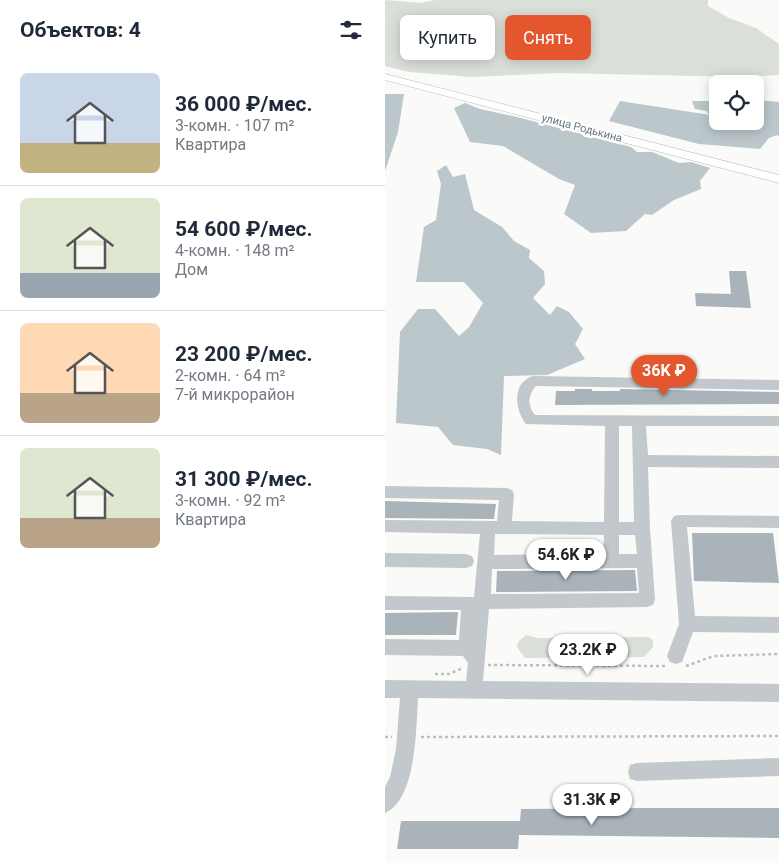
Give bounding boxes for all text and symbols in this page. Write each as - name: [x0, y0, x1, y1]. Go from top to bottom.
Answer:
- chip: Купить: [400, 15, 495, 60]
- chip: Снять: [505, 15, 591, 60]
- icon: filters: [337, 16, 365, 44]
- text: Объектов: 4: [20, 18, 141, 42]
- map controls: [709, 75, 764, 130]
- button: locate: [709, 75, 764, 130]
- text: 36 000 ₽/мес.: [175, 92, 313, 116]
- icon: home: [60, 93, 120, 153]
- street label: улица Родькина: [540, 111, 624, 145]
- text: 3-комн. · 107 m²: [175, 116, 294, 135]
- text: Квартира: [175, 135, 246, 154]
- text: 54 600 ₽/мес.: [175, 217, 313, 241]
- icon: home: [60, 218, 120, 278]
- text: 4-комн. · 148 m²: [175, 241, 294, 260]
- text: Дом: [175, 260, 208, 279]
- text: 23 200 ₽/мес.: [175, 342, 313, 366]
- icon: home: [60, 343, 120, 403]
- pin: 36K ₽: [629, 354, 699, 397]
- text: 36K ₽: [642, 361, 686, 380]
- text: 2-комн. · 64 m²: [175, 366, 285, 385]
- text: 7-й микрорайон: [175, 385, 295, 404]
- text: 31 300 ₽/мес.: [175, 467, 313, 491]
- icon: home: [60, 468, 120, 528]
- text: 3-комн. · 92 m²: [175, 491, 285, 510]
- text: Квартира: [175, 510, 246, 529]
- pin: 54.6K ₽: [520, 538, 612, 581]
- text: 54.6K ₽: [537, 545, 595, 564]
- pin: 23.2K ₽: [542, 634, 634, 676]
- text: 23.2K ₽: [559, 640, 617, 659]
- pin: 31.3K ₽: [546, 784, 638, 826]
- text: 31.3K ₽: [563, 790, 621, 809]

